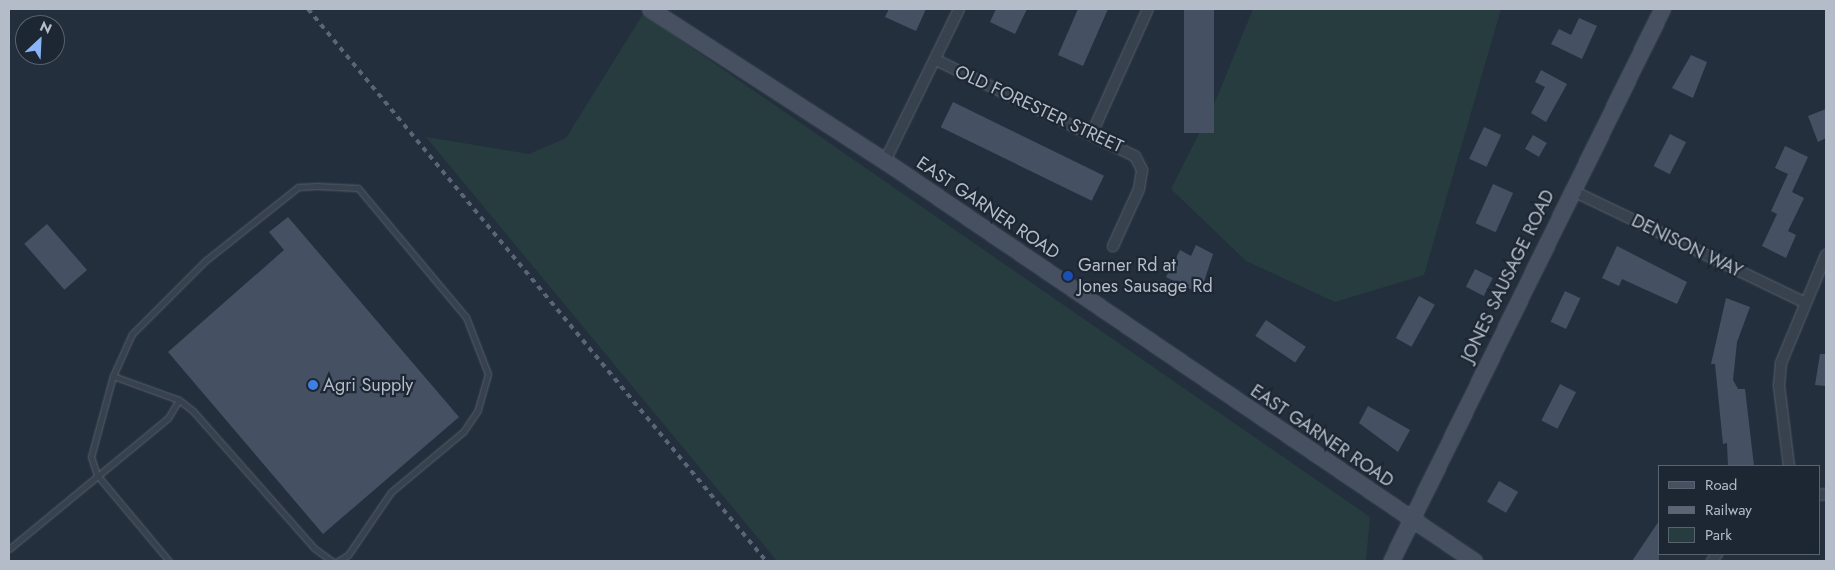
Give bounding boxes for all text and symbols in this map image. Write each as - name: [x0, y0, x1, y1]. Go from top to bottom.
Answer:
- north arrow: [15, 15, 65, 65]
- text: N: [37, 16, 55, 39]
- street label: OLD FORESTER STREET: [951, 60, 1127, 158]
- street label: EAST GARNER ROAD: [912, 152, 1064, 264]
- street label: JONES SAUSAGE ROAD: [1457, 186, 1559, 366]
- street label: DENISON WAY: [1628, 210, 1746, 282]
- place label: Garner Rd at Jones Sausage Rd: [1078, 255, 1213, 298]
- marker: Garner Rd at Jones Sausage Rd: [1062, 270, 1074, 282]
- place label: Agri Supply: [323, 374, 413, 396]
- marker: Agri Supply: [307, 379, 319, 391]
- street label: EAST GARNER ROAD: [1246, 380, 1398, 492]
- legend: [1658, 465, 1820, 555]
- text: Road: [1705, 474, 1737, 496]
- text: Railway: [1705, 499, 1752, 521]
- text: Park: [1705, 524, 1732, 546]

